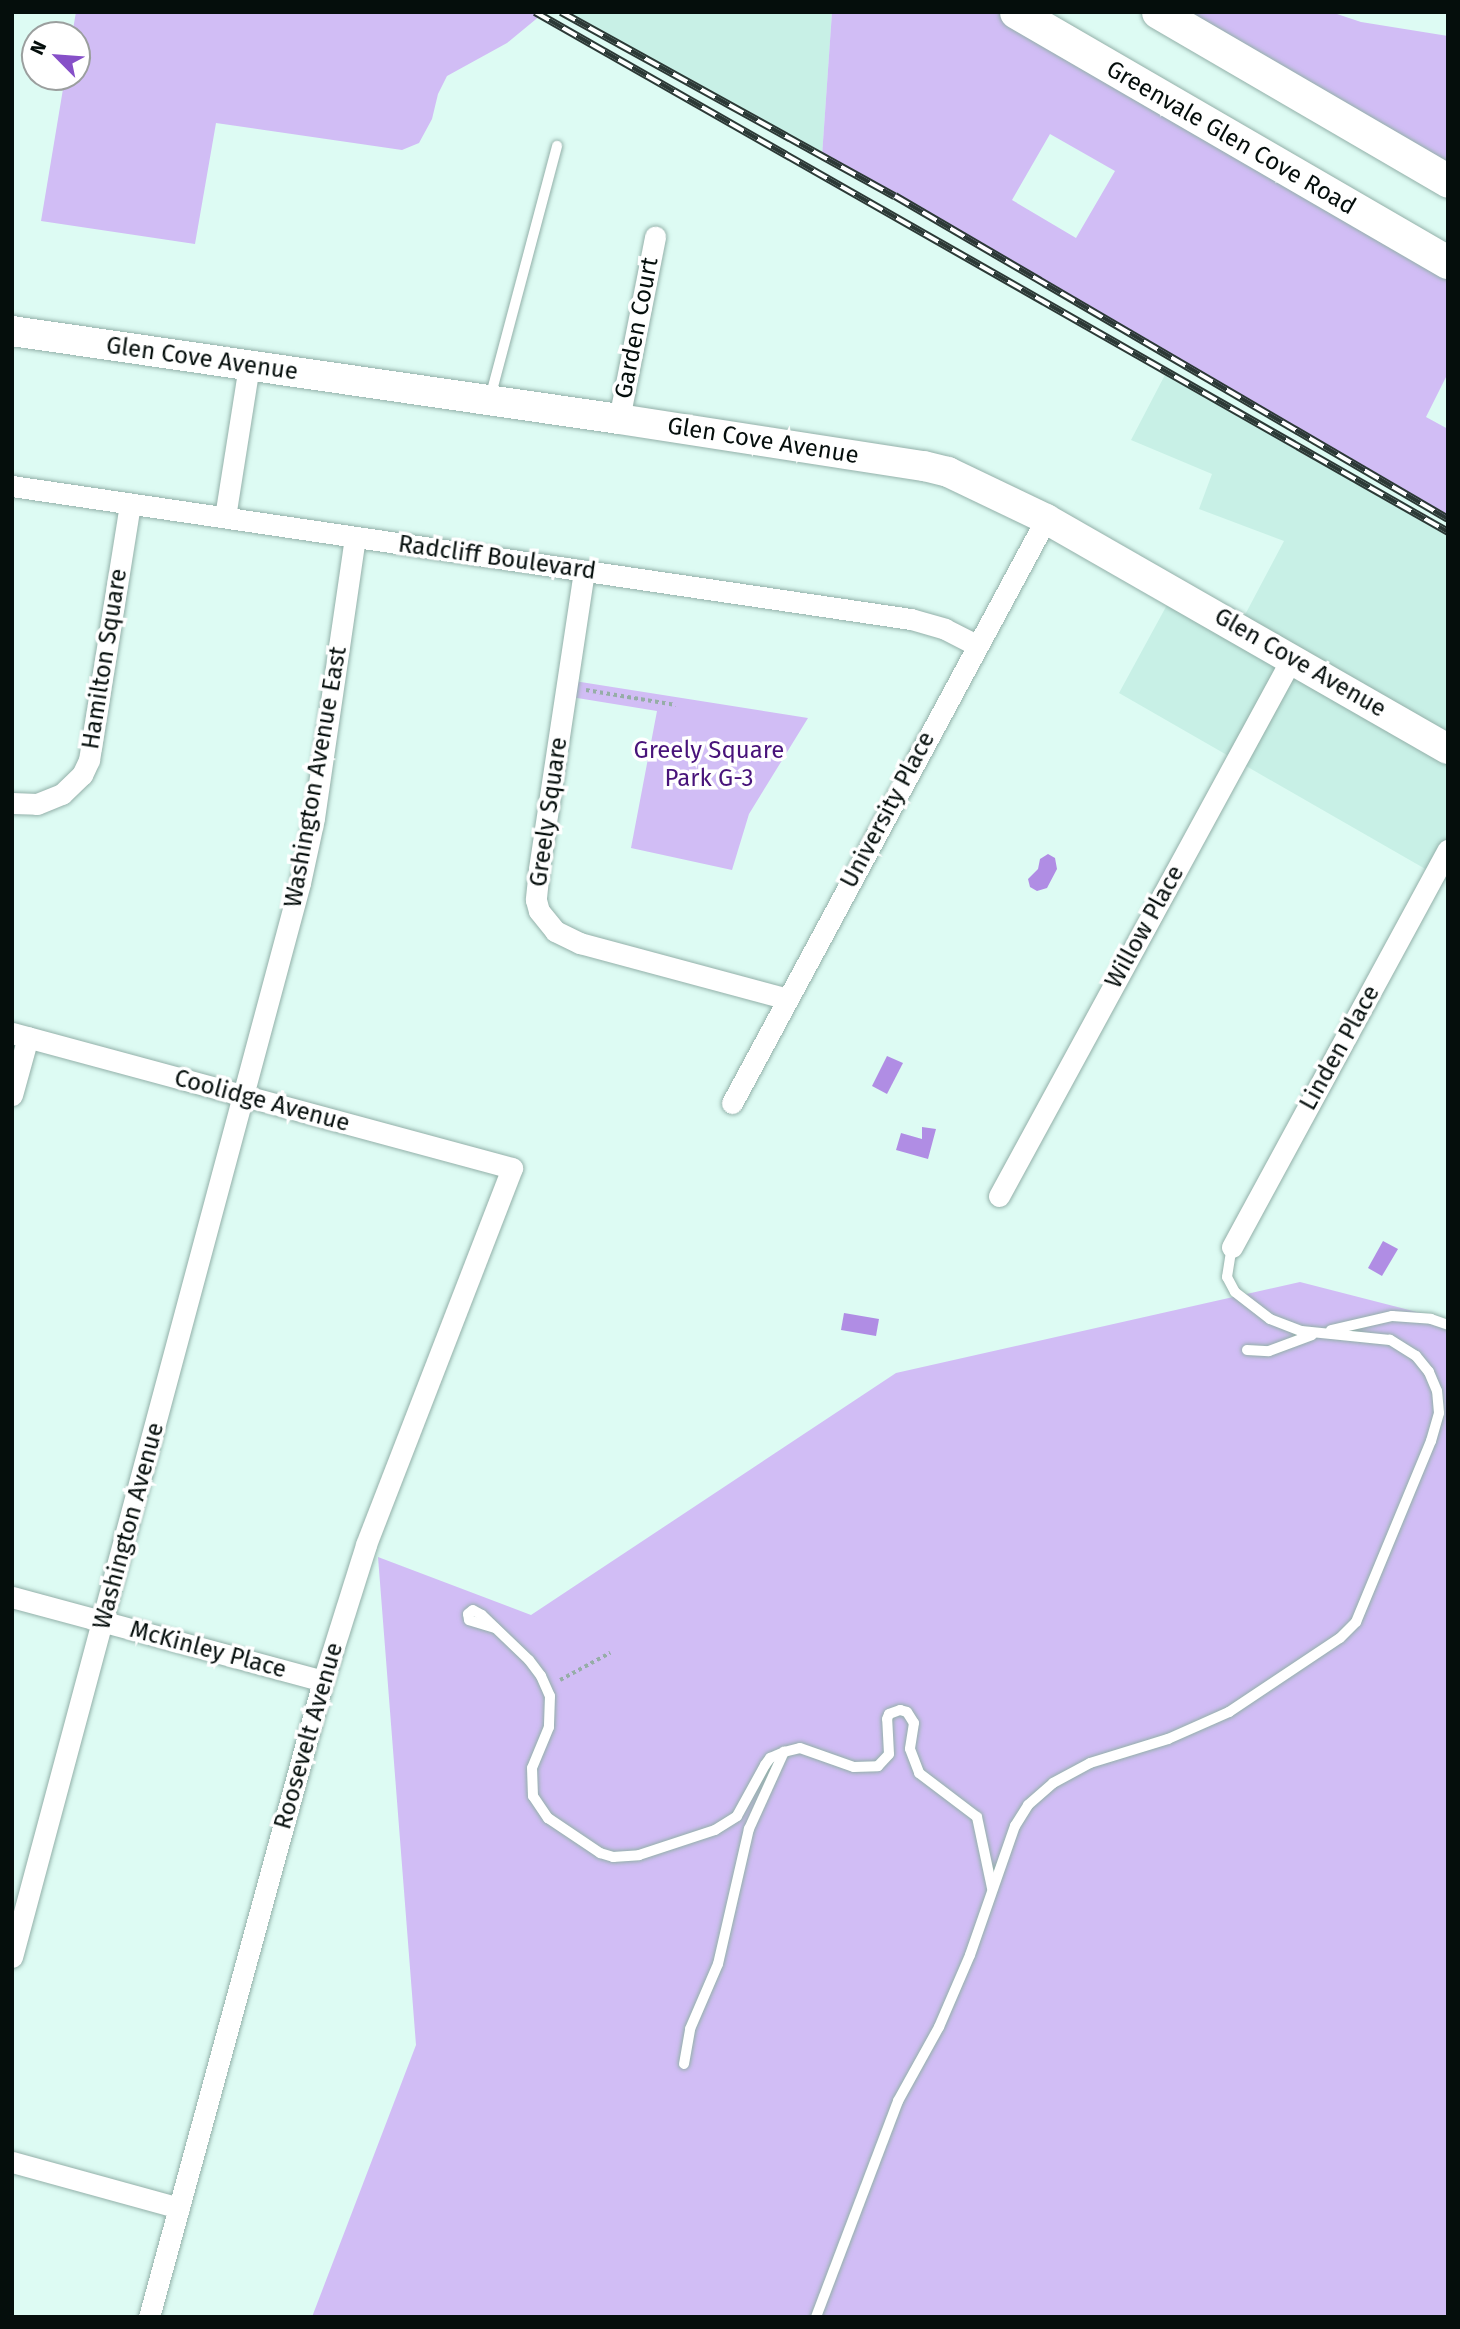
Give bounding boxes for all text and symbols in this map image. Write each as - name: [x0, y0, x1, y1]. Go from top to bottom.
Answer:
- north arrow: [21, 21, 91, 91]
- text: N: [25, 37, 51, 58]
- street label: Greenvale Glen Cove Road: [1101, 55, 1361, 221]
- street label: Garden Court: [609, 255, 665, 401]
- street label: Glen Cove Avenue: [104, 331, 300, 387]
- street label: Glen Cove Avenue: [665, 412, 861, 470]
- street label: Radcliff Boulevard: [396, 530, 598, 586]
- street label: Hamilton Square: [76, 567, 134, 751]
- street label: Glen Cove Avenue: [1209, 602, 1391, 724]
- street label: Washington Avenue East: [279, 644, 353, 910]
- street label: University Place: [835, 727, 941, 893]
- street label: Greely Square: [524, 735, 574, 889]
- park label: Greely Square Park G-3: [634, 737, 784, 793]
- street label: Willow Place: [1099, 861, 1191, 993]
- street label: Linden Place: [1294, 981, 1386, 1115]
- street label: Coolidge Avenue: [171, 1064, 353, 1138]
- street label: Washington Avenue: [88, 1419, 170, 1633]
- street label: McKinley Place: [127, 1615, 289, 1685]
- street label: Roosevelt Avenue: [269, 1639, 349, 1833]

